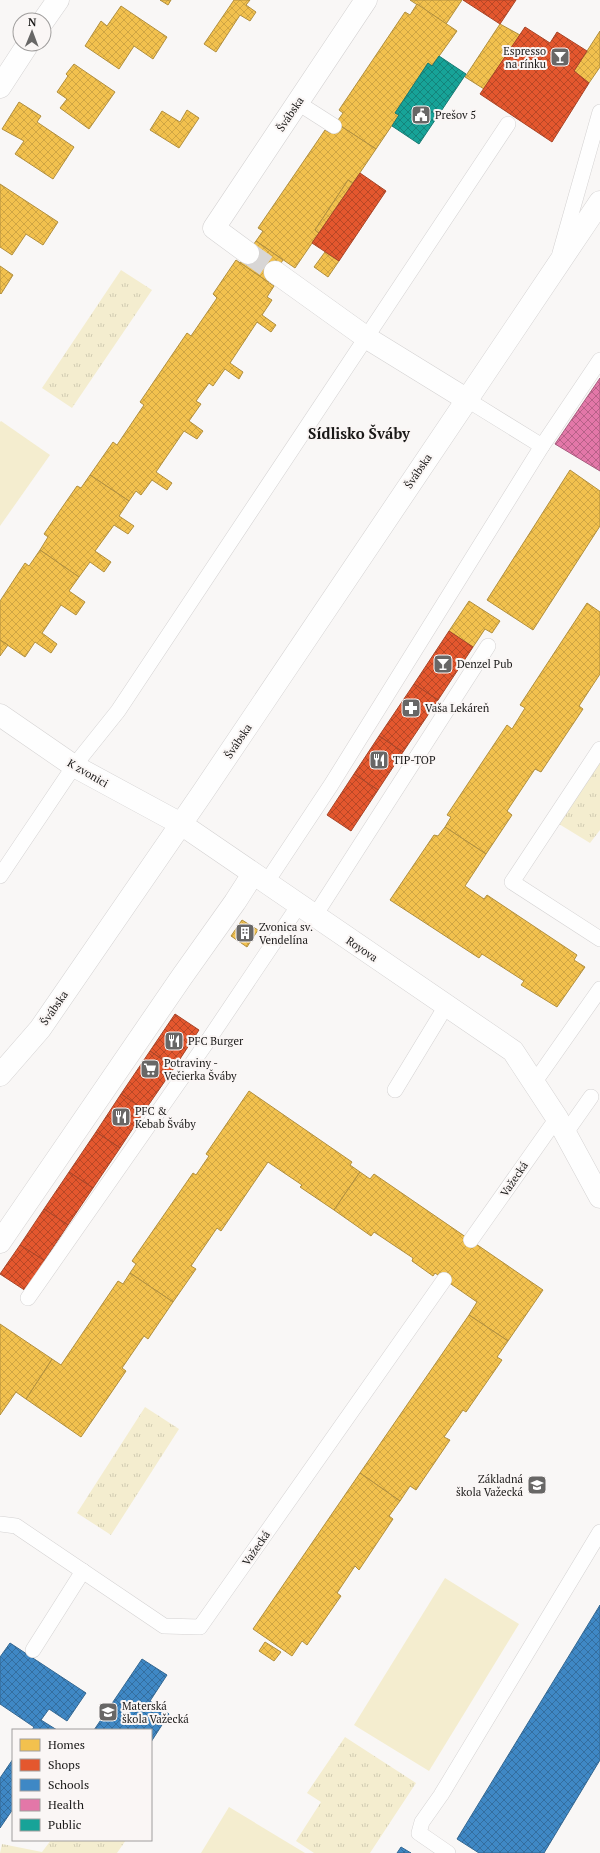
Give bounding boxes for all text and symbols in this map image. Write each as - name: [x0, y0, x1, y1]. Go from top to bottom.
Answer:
- north arrow: [12, 12, 52, 52]
- text: N: [28, 15, 37, 29]
- place label: Espresso na rínku: [503, 44, 547, 71]
- bar icon: Espresso na rínku: [549, 46, 571, 68]
- street label: Švábska: [273, 94, 307, 134]
- public building icon: Prešov 5: [410, 104, 432, 126]
- place label: Prešov 5: [435, 108, 476, 122]
- district label: Sídlisko Šváby: [308, 423, 411, 443]
- street label: Švábska: [401, 451, 435, 491]
- bar icon: Denzel Pub: [432, 653, 454, 675]
- place label: Denzel Pub: [457, 657, 512, 671]
- pharmacy icon: Vaša Lekáreň: [400, 697, 422, 719]
- place label: Vaša Lekáreň: [425, 701, 490, 715]
- street label: Švábska: [221, 721, 255, 761]
- restaurant icon: TIP-TOP: [368, 749, 390, 771]
- place label: TIP-TOP: [393, 753, 436, 767]
- street label: K zvonici: [65, 756, 111, 790]
- place label: Zvonica sv. Vendelína: [259, 920, 313, 947]
- building icon: Zvonica sv. Vendelína: [234, 922, 256, 944]
- street label: Royova: [344, 933, 381, 965]
- street label: Švábska: [37, 988, 71, 1028]
- restaurant icon: PFC Burger: [163, 1030, 185, 1052]
- place label: PFC Burger: [188, 1034, 244, 1048]
- place label: Potraviny - Večierka Šváby: [164, 1056, 237, 1083]
- supermarket icon: Potraviny - Večierka Šváby: [139, 1058, 161, 1080]
- place label: PFC & Kebab Šváby: [135, 1104, 196, 1131]
- restaurant icon: PFC & Kebab Šváby: [110, 1106, 132, 1128]
- street label: Važecká: [497, 1158, 531, 1199]
- place label: Základná škola Važecká: [456, 1472, 523, 1499]
- school or university icon: Základná škola Važecká: [526, 1474, 548, 1496]
- street label: Važecká: [239, 1528, 273, 1568]
- place label: Materská škola Važecká: [122, 1699, 189, 1726]
- school or university icon: Materská škola Važecká: [97, 1701, 119, 1723]
- legend: [12, 1729, 152, 1841]
- text: Homes: [48, 1737, 85, 1752]
- text: Shops: [48, 1757, 80, 1772]
- text: Schools: [48, 1777, 89, 1792]
- text: Health: [48, 1797, 84, 1812]
- text: Public: [48, 1817, 82, 1832]

